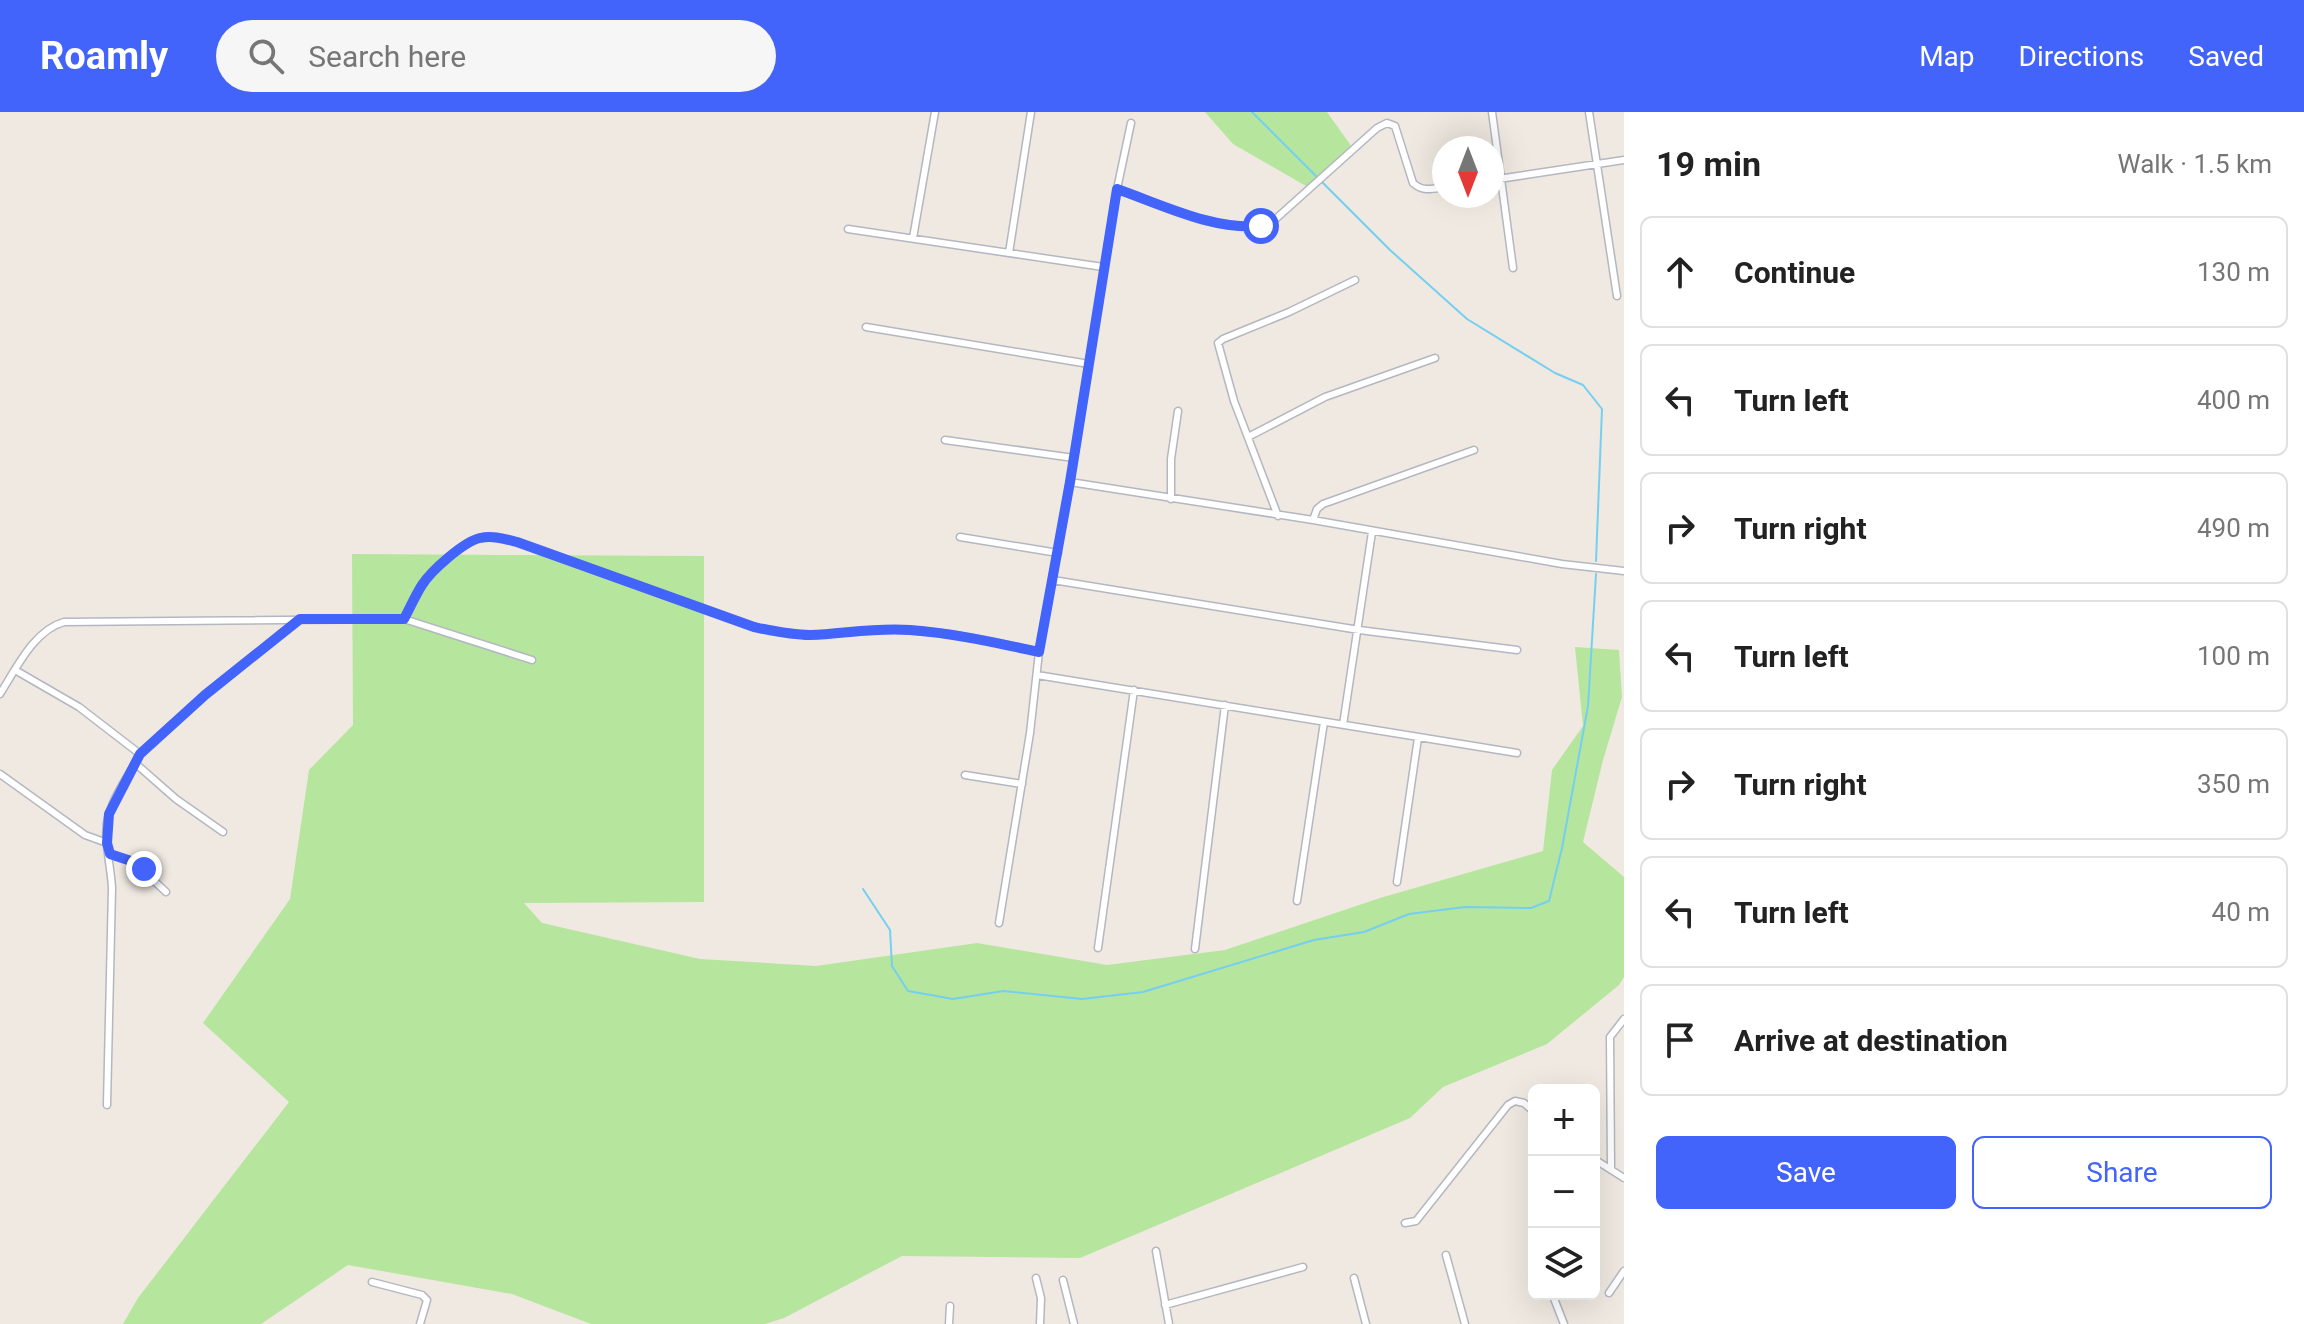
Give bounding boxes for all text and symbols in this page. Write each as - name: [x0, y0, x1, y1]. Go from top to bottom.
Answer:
- search box: [216, 20, 776, 92]
- text: Roamly: [40, 34, 168, 78]
- icon: search: [244, 34, 288, 78]
- text: Search here: [308, 39, 466, 74]
- text: Map: [1919, 40, 1975, 73]
- text: Directions: [2019, 40, 2144, 73]
- text: Saved: [2188, 40, 2264, 73]
- north arrow: [1432, 136, 1504, 208]
- text: 19 min: [1656, 144, 1761, 184]
- text: Walk · 1.5 km: [2118, 149, 2272, 179]
- route start: [1243, 208, 1279, 244]
- icon: ahead: [1658, 250, 1702, 294]
- text: Continue: [1734, 255, 1855, 290]
- text: 130 m: [2197, 257, 2270, 287]
- icon: left: [1658, 378, 1702, 422]
- text: Turn left: [1734, 383, 1849, 418]
- text: 400 m: [2197, 385, 2270, 415]
- icon: right: [1658, 506, 1702, 550]
- text: Turn right: [1734, 511, 1867, 546]
- text: 490 m: [2197, 513, 2270, 543]
- icon: left: [1658, 634, 1702, 678]
- text: Turn left: [1734, 639, 1849, 674]
- text: 100 m: [2197, 641, 2270, 671]
- icon: right: [1658, 762, 1702, 806]
- text: Turn right: [1734, 767, 1867, 802]
- text: 350 m: [2197, 769, 2270, 799]
- route end: [126, 851, 162, 887]
- icon: left: [1658, 890, 1702, 934]
- text: Turn left: [1734, 895, 1849, 930]
- text: 40 m: [2212, 897, 2270, 927]
- icon: arrive: [1658, 1018, 1702, 1062]
- text: Arrive at destination: [1734, 1023, 2008, 1058]
- map controls: [1528, 1084, 1600, 1300]
- button: +: [1528, 1084, 1600, 1156]
- button: Save: [1656, 1136, 1956, 1209]
- button: Share: [1972, 1136, 2272, 1209]
- button: −: [1528, 1156, 1600, 1228]
- button: layers: [1528, 1228, 1600, 1300]

